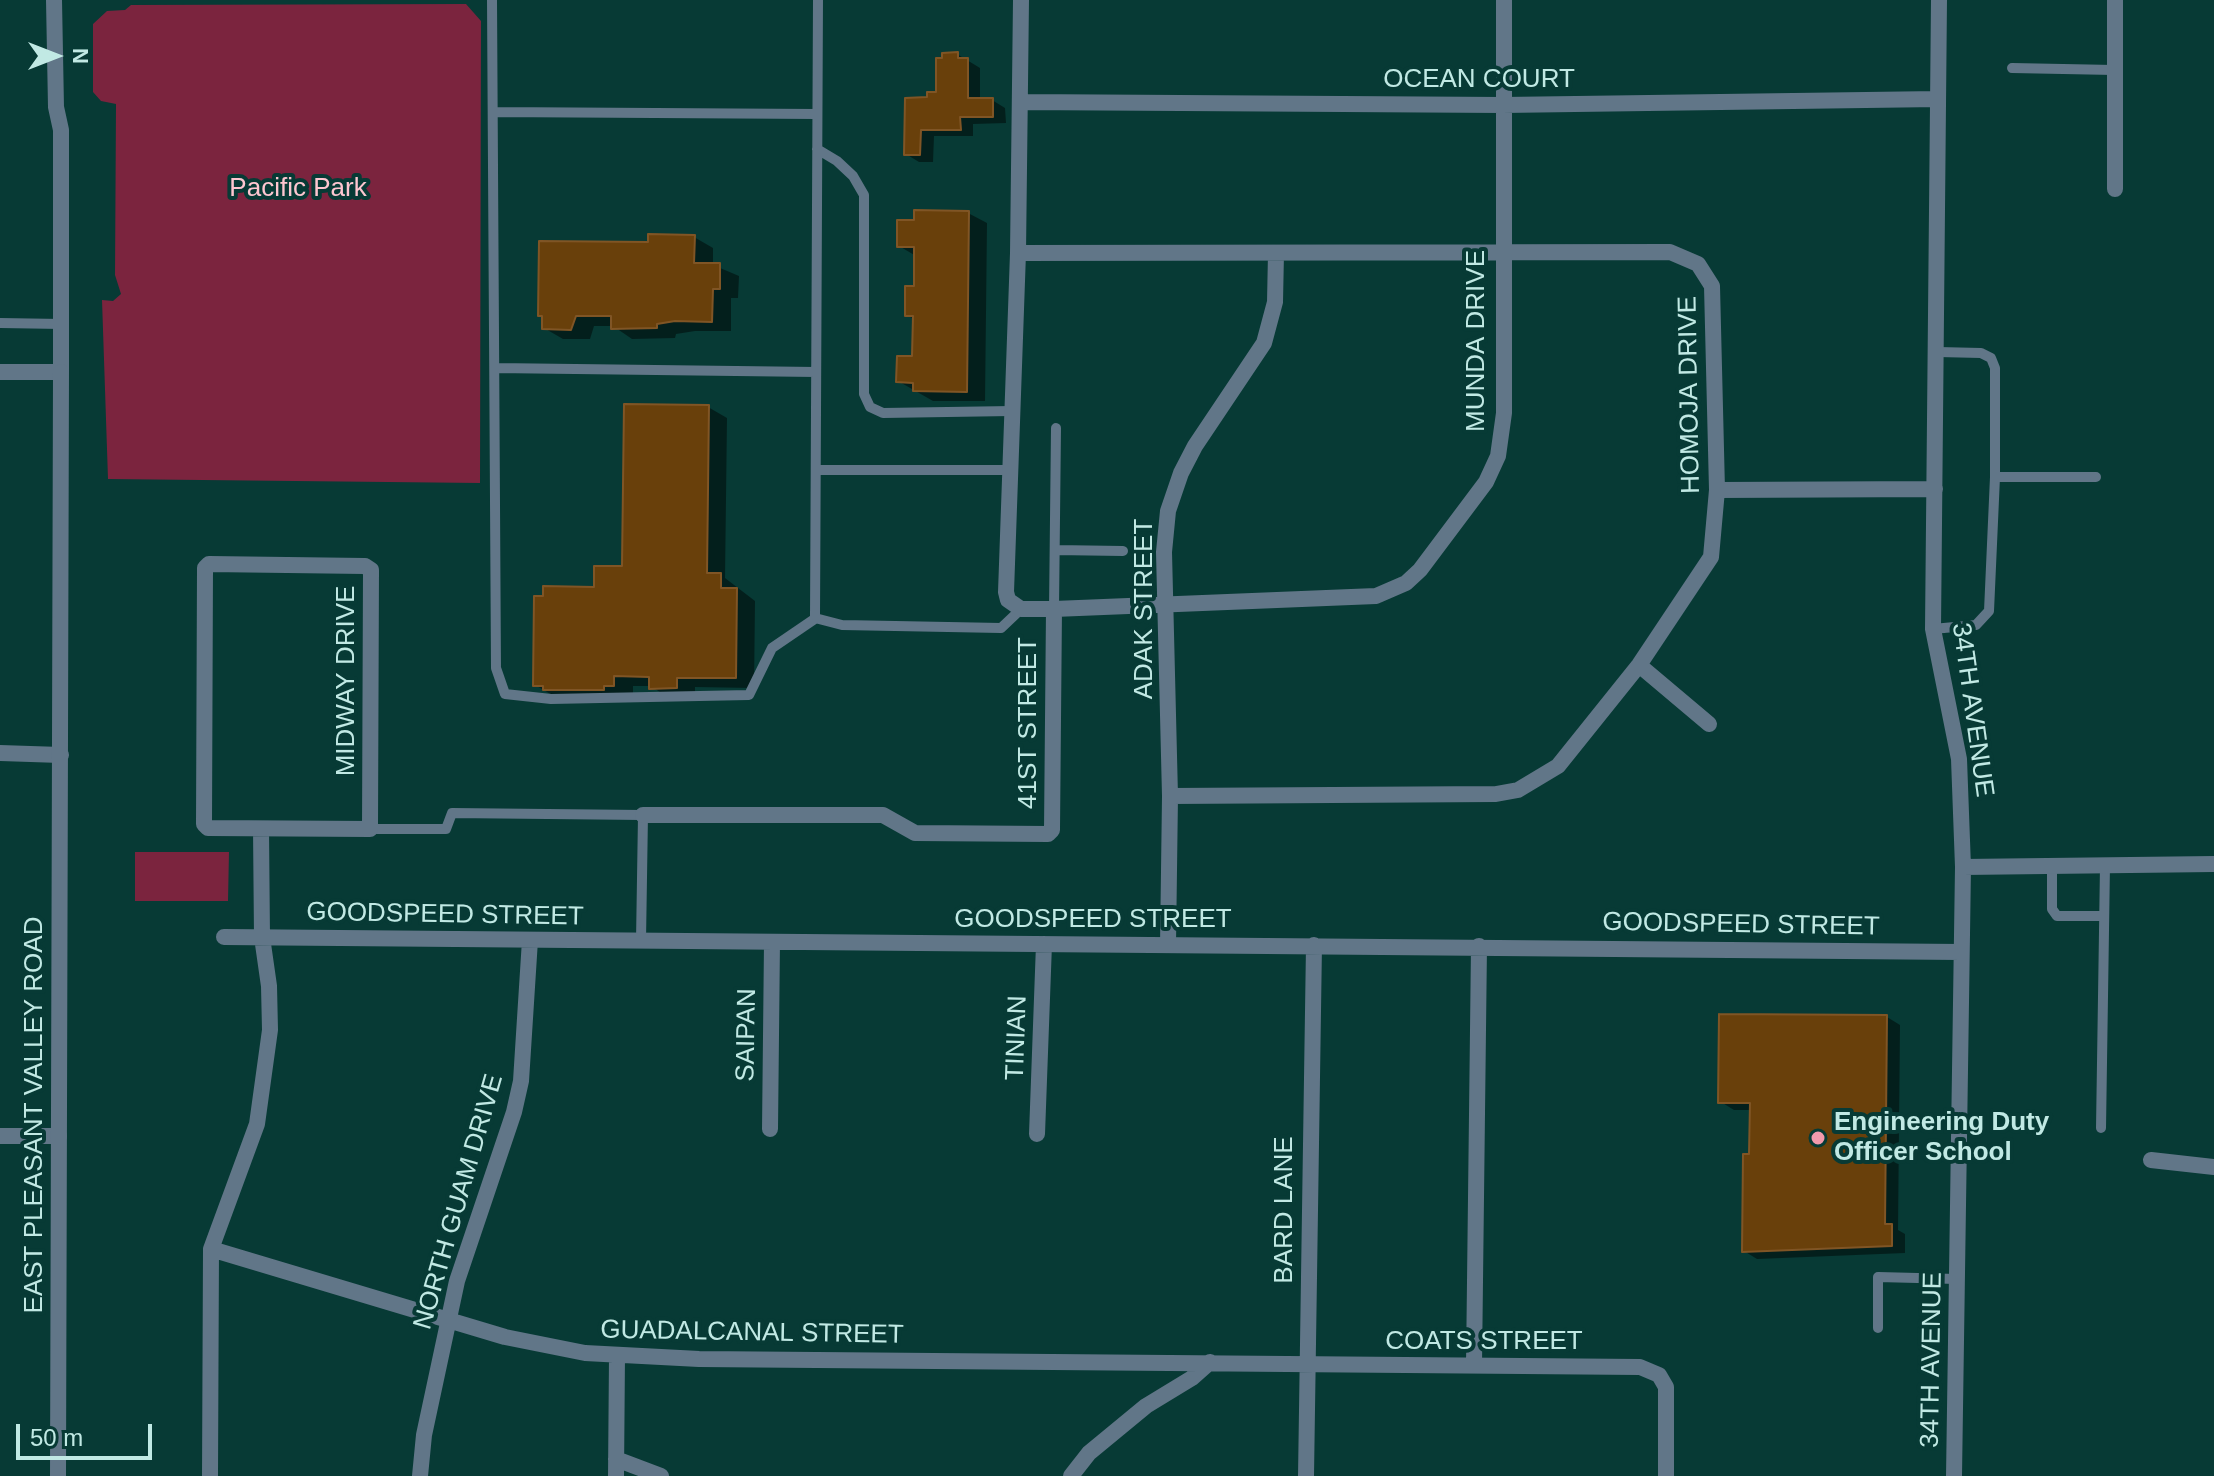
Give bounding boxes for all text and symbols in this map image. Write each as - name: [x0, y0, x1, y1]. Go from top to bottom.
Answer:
- north arrow: [16, 16, 96, 96]
- text: N: [68, 48, 93, 64]
- street label: OCEAN COURT: [1383, 64, 1575, 96]
- park label: Pacific Park: [229, 173, 367, 205]
- street label: MUNDA DRIVE: [1461, 250, 1493, 432]
- street label: HOMOJA DRIVE: [1673, 296, 1707, 494]
- street label: ADAK STREET: [1129, 519, 1161, 699]
- street label: MIDWAY DRIVE: [331, 586, 363, 776]
- street label: 34TH AVENUE: [1944, 621, 2000, 799]
- street label: 41ST STREET: [1013, 637, 1045, 809]
- street label: GOODSPEED STREET: [306, 897, 584, 933]
- street label: GOODSPEED STREET: [954, 904, 1232, 936]
- street label: GOODSPEED STREET: [1602, 907, 1880, 943]
- street label: EAST PLEASANT VALLEY ROAD: [19, 917, 51, 1313]
- street label: SAIPAN: [731, 988, 763, 1082]
- street label: TINIAN: [1000, 995, 1034, 1081]
- street label: NORTH GUAM DRIVE: [408, 1071, 510, 1333]
- place label: Engineering Duty Officer School: [1834, 1107, 2049, 1168]
- marker: Engineering Duty Officer School: [1809, 1129, 1827, 1147]
- street label: BARD LANE: [1269, 1136, 1301, 1284]
- street label: 34TH AVENUE: [1915, 1272, 1949, 1448]
- street label: GUADALCANAL STREET: [600, 1315, 904, 1351]
- street label: COATS STREET: [1385, 1326, 1583, 1358]
- scale bar: [20, 1408, 156, 1458]
- text: 50 m: [30, 1424, 83, 1451]

